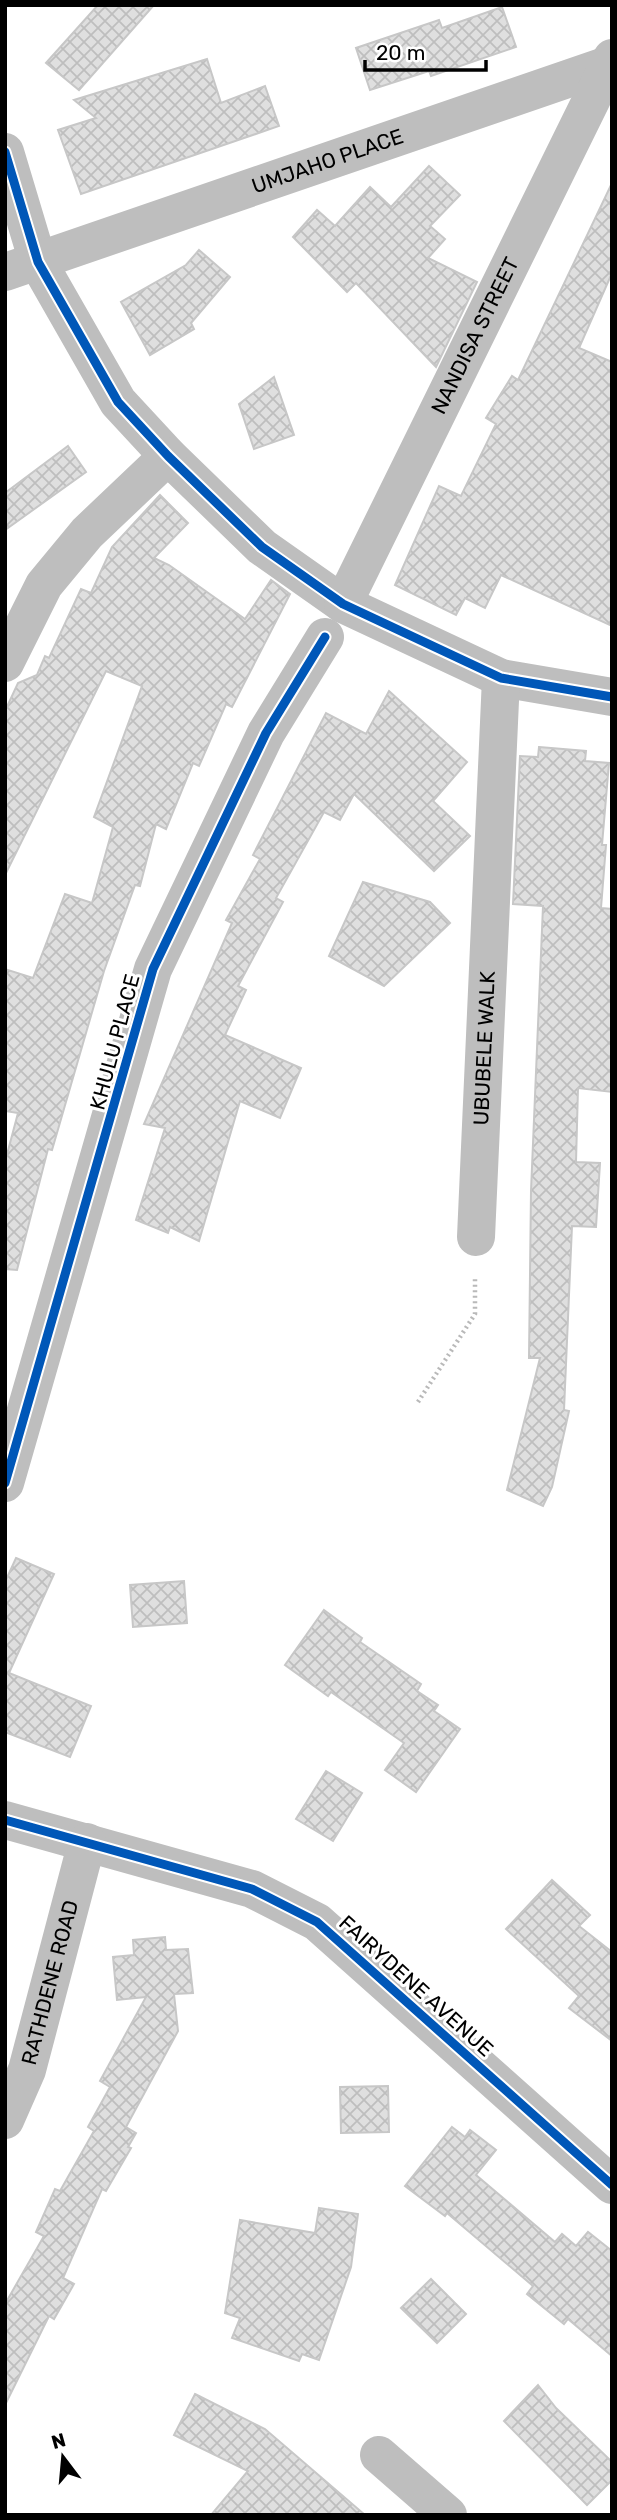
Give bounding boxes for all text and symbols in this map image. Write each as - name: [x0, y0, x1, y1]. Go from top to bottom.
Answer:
- scale bar: [365, 28, 486, 72]
- text: 20 m: [376, 40, 425, 65]
- street label: UMJAHO PLACE: [248, 123, 407, 198]
- street label: NANDISA STREET: [426, 253, 524, 418]
- street label: UBUBELE WALK: [468, 970, 500, 1126]
- street label: KHULU PLACE: [84, 971, 145, 1112]
- street label: RATHDENE ROAD: [16, 1897, 83, 2068]
- street label: FAIRYDENE AVENUE: [334, 1910, 499, 2061]
- north arrow: [28, 2422, 98, 2492]
- text: N: [49, 2428, 68, 2454]

